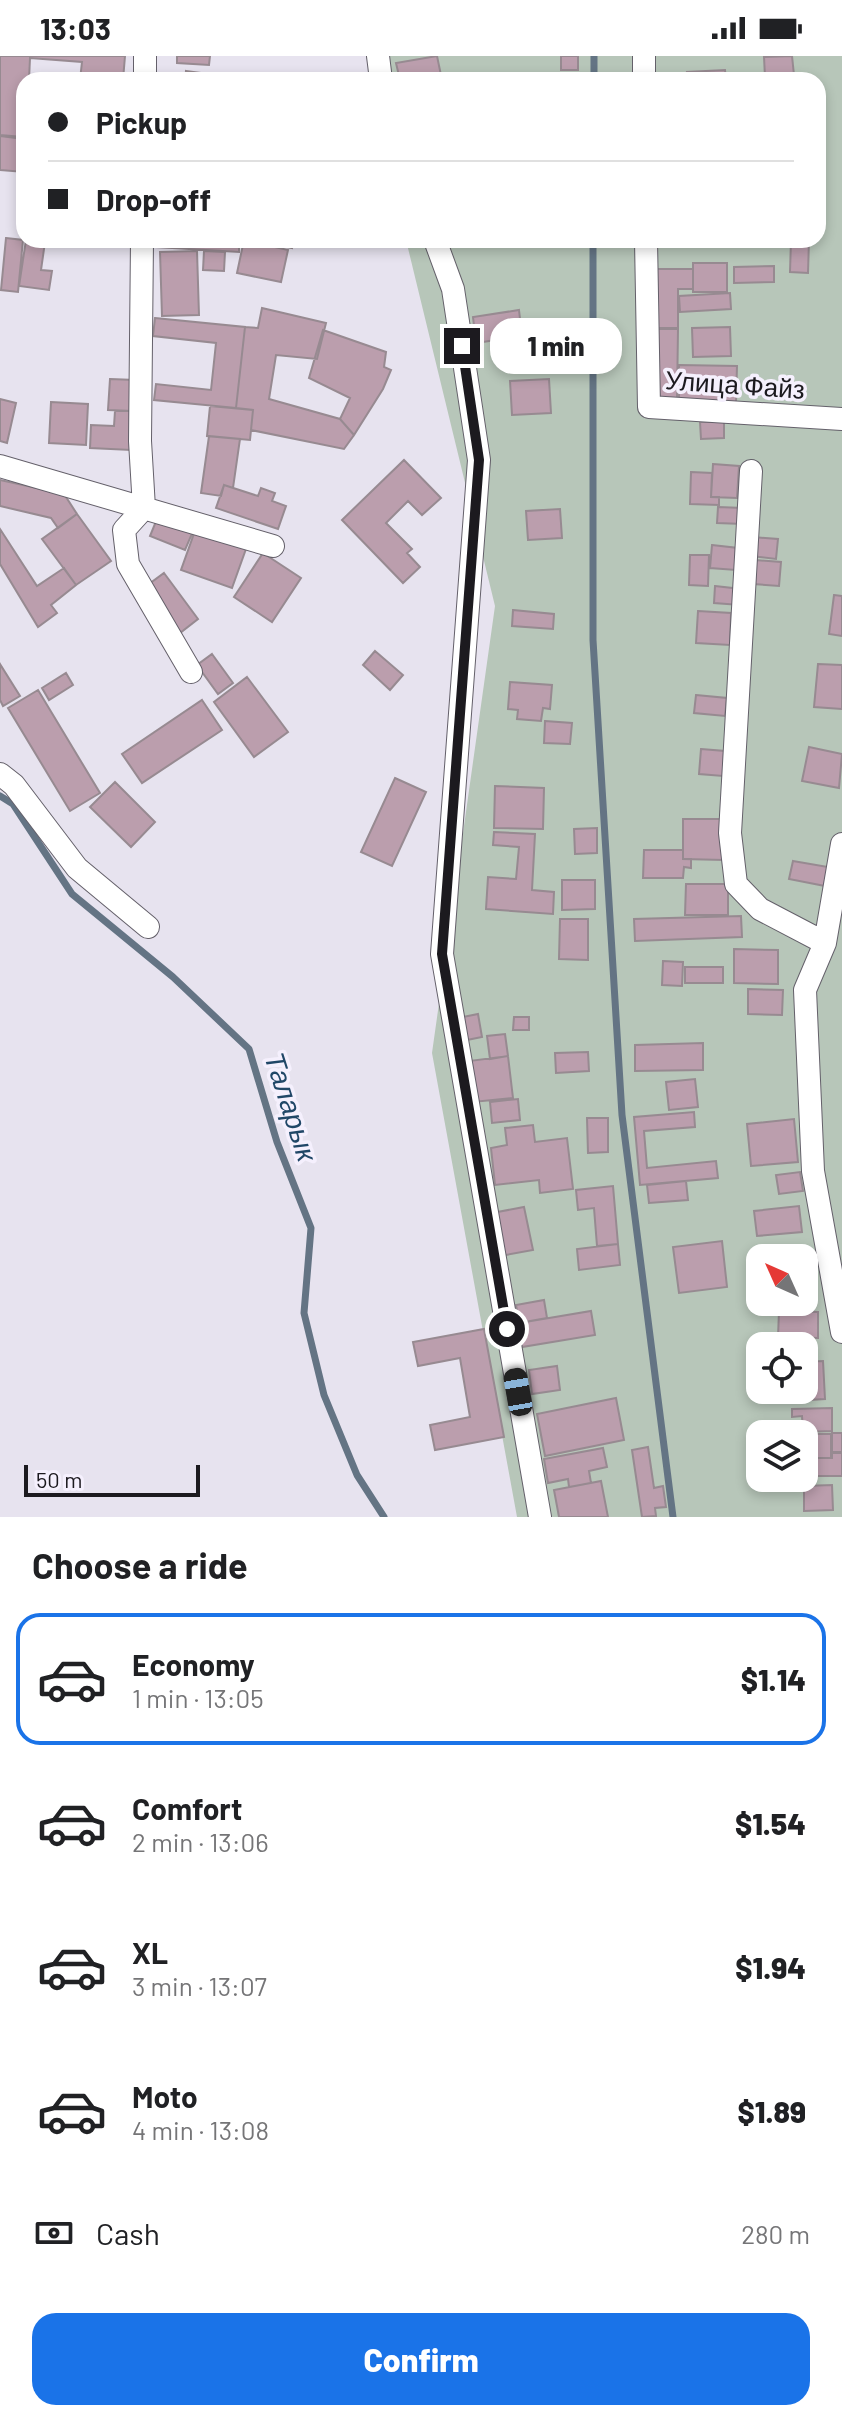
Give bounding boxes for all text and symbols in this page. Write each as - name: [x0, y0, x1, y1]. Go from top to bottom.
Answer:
- text: 13:03: [40, 10, 111, 46]
- text: Pickup: [96, 104, 187, 140]
- text: Drop-off: [96, 181, 211, 217]
- callout: 1 min: [490, 318, 622, 374]
- route end: [444, 328, 480, 364]
- text: 1 min: [527, 330, 585, 361]
- street label: Улица Файз: [664, 363, 806, 404]
- water label: Таларык: [258, 1048, 326, 1167]
- north arrow: [746, 1244, 818, 1316]
- map controls: [746, 1244, 818, 1492]
- route start: [489, 1311, 525, 1347]
- button: locate: [746, 1332, 818, 1404]
- car: [502, 1366, 534, 1418]
- button: layers: [746, 1420, 818, 1492]
- scale bar: [24, 1461, 200, 1497]
- text: 50 m: [36, 1466, 82, 1492]
- text: Choose a ride: [32, 1543, 248, 1586]
- icon: car: [36, 1643, 108, 1715]
- text: Economy: [132, 1646, 255, 1682]
- text: $1.14: [741, 1661, 806, 1697]
- text: 1 min · 13:05: [132, 1682, 264, 1713]
- icon: car: [36, 1787, 108, 1859]
- text: Comfort: [132, 1790, 242, 1826]
- text: $1.54: [735, 1805, 806, 1841]
- text: 2 min · 13:06: [132, 1826, 269, 1857]
- icon: car: [36, 1931, 108, 2003]
- text: XL: [132, 1934, 168, 1970]
- text: $1.94: [735, 1949, 806, 1985]
- text: 3 min · 13:07: [132, 1970, 267, 2001]
- icon: car: [36, 2075, 108, 2147]
- text: Moto: [132, 2078, 198, 2114]
- text: $1.89: [738, 2093, 806, 2129]
- text: 4 min · 13:08: [132, 2114, 269, 2145]
- icon: cash: [32, 2211, 76, 2255]
- text: Cash: [96, 2215, 160, 2251]
- text: 280 m: [741, 2218, 810, 2249]
- button: Confirm: [32, 2313, 810, 2405]

